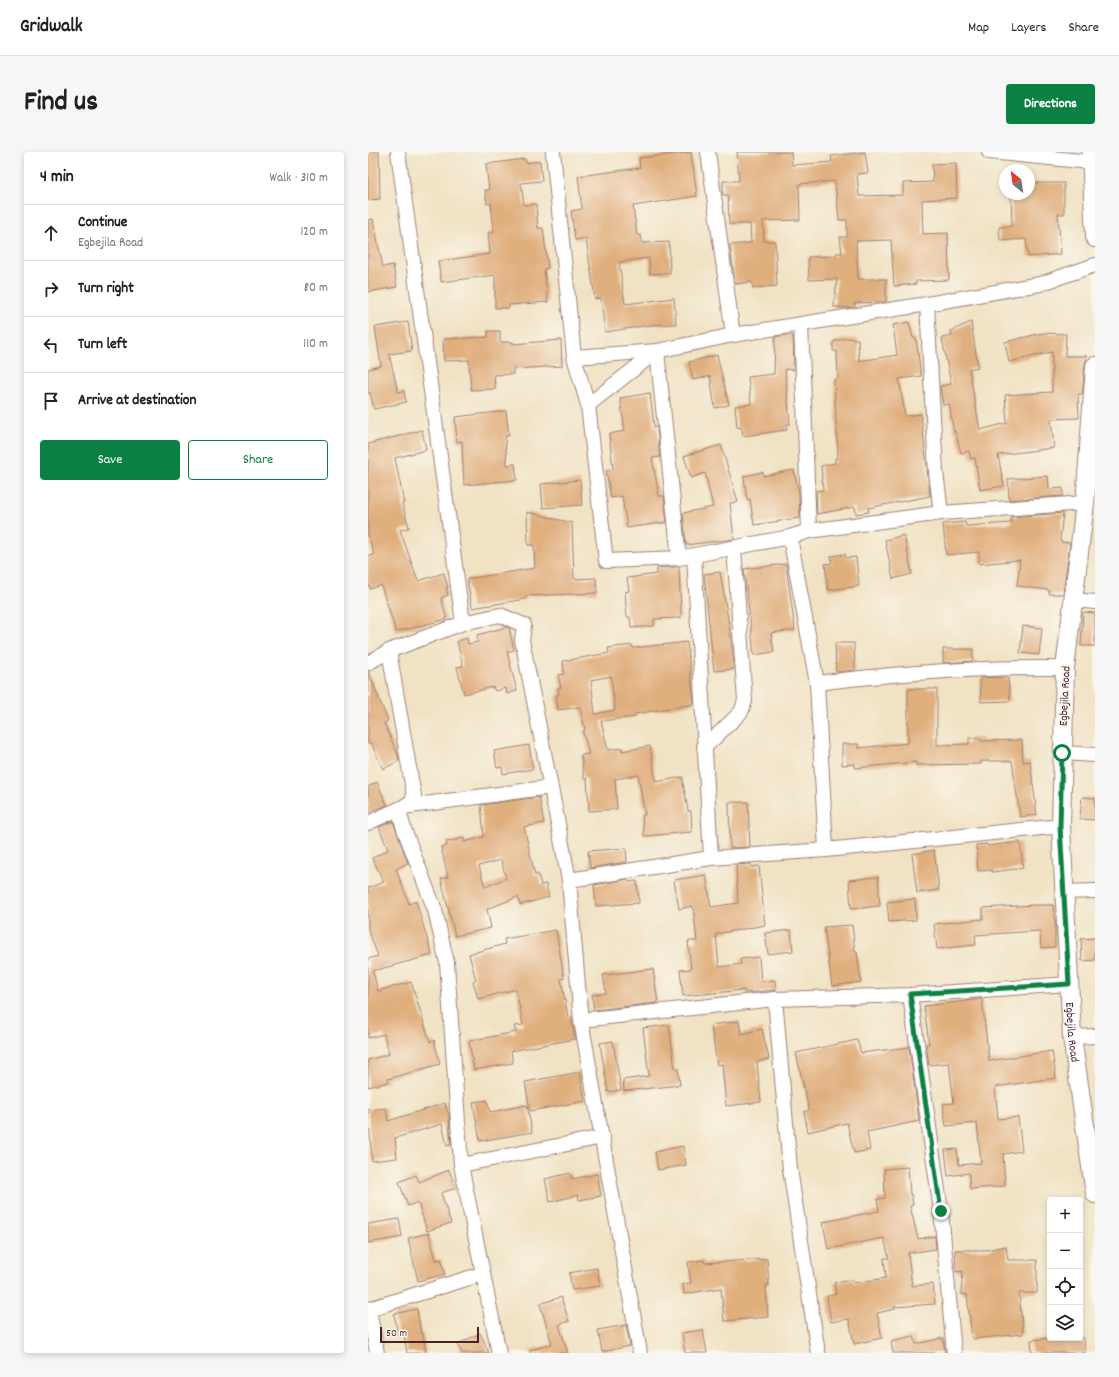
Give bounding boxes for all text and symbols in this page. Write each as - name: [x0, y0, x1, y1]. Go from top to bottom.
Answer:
- text: Gridwalk: [20, 14, 83, 41]
- text: Map: [968, 18, 989, 38]
- text: Layers: [1011, 18, 1046, 38]
- text: Share: [1068, 18, 1099, 38]
- text: Find us: [24, 84, 98, 124]
- button: Directions: [1006, 84, 1095, 124]
- north arrow: [999, 164, 1035, 200]
- text: 4 min: [40, 166, 74, 190]
- text: Walk · 310 m: [269, 169, 328, 188]
- text: Continue: [78, 212, 127, 234]
- icon: ahead: [40, 222, 62, 244]
- text: 120 m: [300, 223, 328, 242]
- text: Egbejila Road: [78, 234, 143, 253]
- icon: right: [40, 278, 62, 300]
- text: Turn right: [78, 278, 134, 300]
- text: 80 m: [304, 279, 328, 298]
- icon: left: [40, 334, 62, 356]
- text: Turn left: [78, 334, 127, 356]
- text: 110 m: [303, 335, 328, 354]
- icon: arrive: [40, 390, 62, 412]
- text: Arrive at destination: [78, 390, 196, 412]
- button: Save: [40, 440, 180, 480]
- button: Share: [188, 440, 328, 480]
- street label: Egbejila Road: [1055, 666, 1076, 727]
- route start: [1053, 744, 1071, 762]
- street label: Egbejila Road: [1060, 1002, 1083, 1063]
- map controls: [1047, 1197, 1083, 1341]
- button: +: [1047, 1197, 1083, 1233]
- route end: [932, 1202, 950, 1220]
- button: −: [1047, 1233, 1083, 1269]
- button: locate: [1047, 1269, 1083, 1305]
- button: layers: [1047, 1305, 1083, 1341]
- scale bar: [380, 1325, 479, 1344]
- text: 50 m: [386, 1326, 407, 1342]

